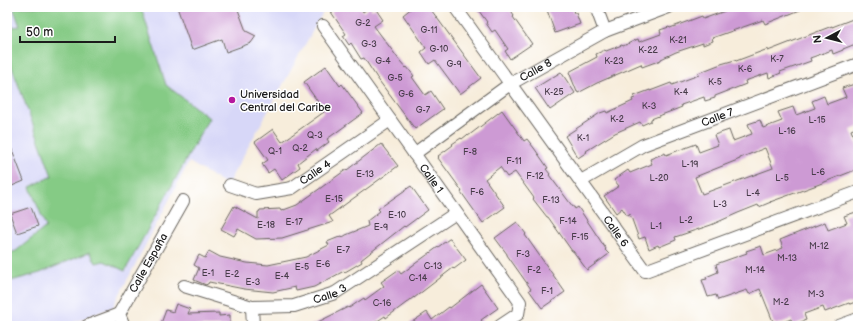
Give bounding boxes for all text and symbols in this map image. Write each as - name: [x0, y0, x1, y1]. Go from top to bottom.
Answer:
- scale bar: [20, 18, 115, 44]
- house number: G-2: [355, 18, 371, 29]
- north arrow: [807, 18, 847, 58]
- text: 50 m: [26, 25, 53, 40]
- house number: G-11: [420, 25, 438, 36]
- text: N: [811, 34, 825, 44]
- house number: K-21: [669, 35, 687, 46]
- house number: G-3: [361, 39, 377, 50]
- house number: G-10: [430, 44, 448, 55]
- house number: K-22: [638, 45, 658, 56]
- house number: K-7: [770, 54, 784, 65]
- house number: G-4: [375, 56, 391, 67]
- street label: Calle 8: [517, 56, 554, 84]
- house number: K-23: [604, 56, 624, 67]
- house number: G-9: [446, 59, 462, 70]
- house number: K-6: [738, 64, 753, 75]
- house number: G-5: [387, 73, 403, 84]
- house number: K-5: [708, 77, 722, 88]
- house number: K-25: [544, 87, 564, 98]
- house number: K-4: [674, 87, 689, 98]
- place label: Universidad Central del Caribe: [240, 88, 331, 114]
- house number: G-6: [398, 89, 414, 100]
- marker: Universidad Central del Caribe: [227, 95, 237, 105]
- house number: K-3: [642, 101, 657, 112]
- house number: G-7: [416, 105, 431, 116]
- street label: Calle 7: [699, 105, 736, 129]
- house number: K-2: [610, 114, 625, 125]
- house number: L-15: [808, 115, 826, 126]
- house number: L-16: [778, 126, 796, 137]
- house number: Q-3: [307, 130, 323, 141]
- house number: K-1: [577, 133, 589, 144]
- house number: Q-2: [292, 143, 308, 154]
- house number: Q-1: [268, 146, 282, 157]
- house number: F-8: [463, 147, 477, 158]
- house number: F-11: [506, 156, 522, 167]
- street label: Calle 4: [297, 157, 333, 187]
- house number: L-19: [681, 159, 699, 170]
- street label: Calle 1: [417, 161, 446, 195]
- house number: L-6: [811, 167, 825, 178]
- house number: E-13: [356, 169, 375, 180]
- house number: F-12: [526, 171, 544, 182]
- house number: L-20: [649, 173, 669, 184]
- house number: L-5: [775, 173, 789, 184]
- house number: F-6: [470, 187, 485, 198]
- house number: L-4: [746, 188, 760, 199]
- house number: E-15: [325, 194, 343, 205]
- house number: F-13: [542, 195, 560, 206]
- house number: L-3: [713, 199, 727, 210]
- house number: E-10: [388, 210, 406, 221]
- street label: Calle 6: [601, 213, 632, 249]
- house number: L-2: [679, 215, 694, 226]
- house number: F-14: [559, 216, 577, 227]
- house number: E-17: [285, 217, 303, 228]
- house number: E-18: [257, 220, 275, 231]
- house number: L-1: [650, 221, 662, 232]
- house number: E-9: [374, 222, 388, 233]
- street label: Calle España: [126, 231, 170, 295]
- house number: F-15: [571, 232, 589, 243]
- house number: M-12: [809, 241, 830, 252]
- house number: E-7: [336, 245, 350, 256]
- house number: F-3: [516, 249, 531, 260]
- house number: M-13: [777, 253, 797, 264]
- house number: E-6: [316, 259, 331, 270]
- house number: C-13: [424, 261, 443, 272]
- house number: E-5: [295, 262, 309, 273]
- house number: F-2: [527, 265, 542, 276]
- house number: M-14: [745, 265, 766, 276]
- house number: E-1: [202, 268, 214, 279]
- house number: E-2: [225, 269, 240, 280]
- house number: E-4: [275, 271, 290, 282]
- house number: C-14: [409, 273, 428, 284]
- house number: E-3: [246, 277, 261, 288]
- street label: Calle 3: [311, 281, 349, 306]
- house number: F-1: [541, 286, 553, 297]
- house number: M-3: [808, 289, 825, 300]
- house number: M-2: [773, 297, 790, 308]
- house number: C-16: [373, 298, 392, 309]

